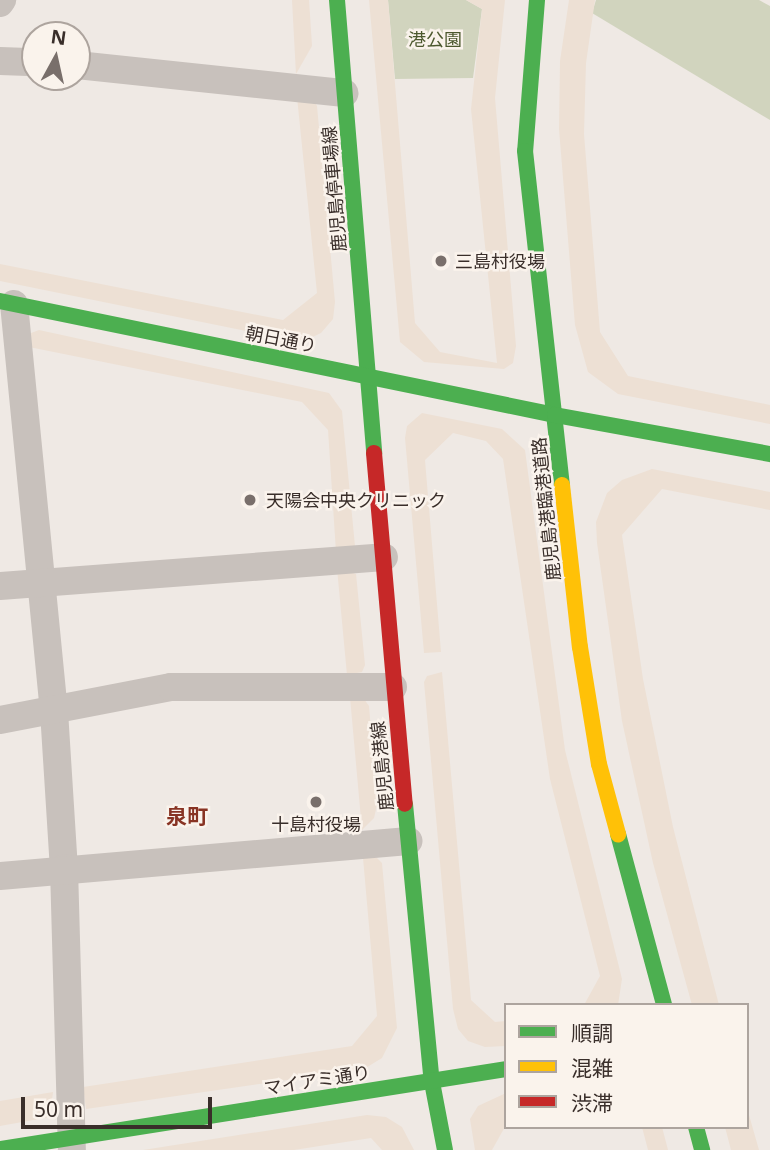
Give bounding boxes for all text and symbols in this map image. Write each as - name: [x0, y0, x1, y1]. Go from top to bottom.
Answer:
- north arrow: [21, 21, 91, 91]
- text: N: [49, 23, 68, 51]
- park label: 港公園: [408, 28, 462, 50]
- street label: 鹿児島停車場線: [318, 125, 350, 253]
- place label: 三島村役場: [455, 250, 545, 272]
- marker: 三島村役場: [433, 253, 449, 269]
- street label: 朝日通り: [244, 322, 318, 356]
- street label: 鹿児島港臨港道路: [528, 436, 564, 582]
- place label: 天陽会中央クリニック: [266, 489, 446, 511]
- marker: 天陽会中央クリニック: [240, 490, 260, 510]
- street label: 鹿児島港線: [367, 720, 397, 812]
- marker: 十島村役場: [308, 794, 324, 810]
- district label: 泉町: [166, 803, 208, 829]
- place label: 十島村役場: [271, 813, 361, 835]
- legend: [504, 1003, 749, 1129]
- text: 順調: [571, 1019, 613, 1047]
- text: 混雑: [571, 1054, 613, 1082]
- street label: マイアミ通り: [262, 1061, 372, 1099]
- scale bar: [24, 1084, 215, 1128]
- text: 渋滞: [571, 1089, 613, 1117]
- text: 50 m: [34, 1095, 83, 1123]

